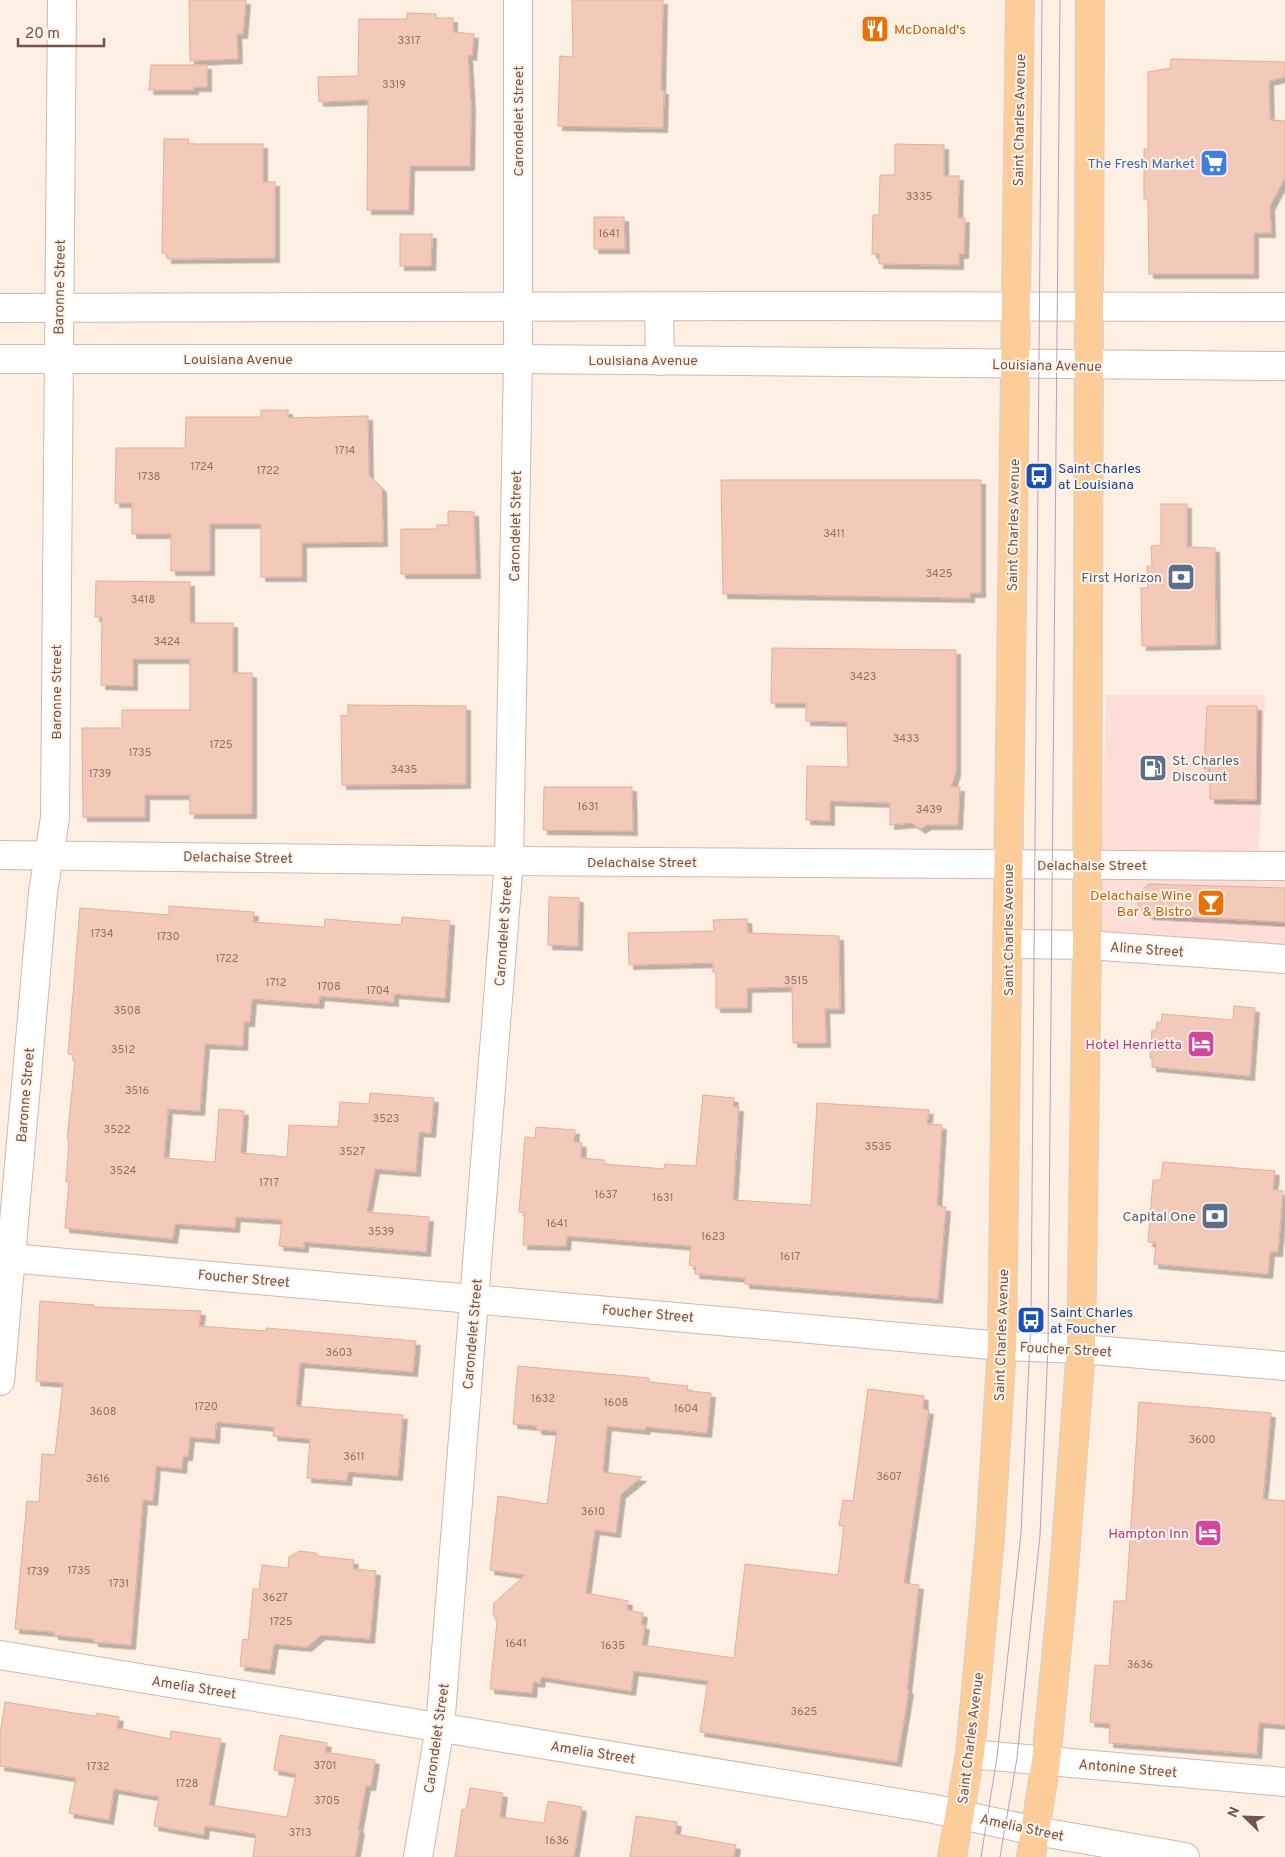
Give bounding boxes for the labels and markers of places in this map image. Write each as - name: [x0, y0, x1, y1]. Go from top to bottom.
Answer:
- restaurant icon: McDonald's: [860, 14, 890, 44]
- place label: McDonald's: [894, 22, 966, 39]
- supermarket icon: The Fresh Market: [1199, 148, 1229, 178]
- place label: The Fresh Market: [1087, 156, 1195, 173]
- bus stop icon: Saint Charles at Louisiana: [1024, 461, 1054, 491]
- place label: Saint Charles at Louisiana: [1058, 461, 1141, 494]
- bank icon: First Horizon: [1166, 562, 1196, 592]
- place label: First Horizon: [1081, 570, 1162, 587]
- fuel station icon: St. Charles Discount: [1138, 753, 1168, 783]
- place label: St. Charles Discount: [1172, 753, 1239, 786]
- place label: Delachaise Wine Bar & Bistro: [1090, 888, 1192, 921]
- bar icon: Delachaise Wine Bar & Bistro: [1196, 888, 1226, 918]
- hotel icon: Hotel Henrietta: [1186, 1029, 1216, 1059]
- place label: Hotel Henrietta: [1085, 1037, 1182, 1054]
- bank icon: Capital One: [1200, 1201, 1230, 1231]
- place label: Capital One: [1123, 1209, 1196, 1226]
- bus stop icon: Saint Charles at Foucher: [1016, 1305, 1046, 1335]
- place label: Saint Charles at Foucher: [1050, 1305, 1133, 1338]
- hotel icon: Hampton Inn: [1193, 1518, 1223, 1548]
- place label: Hampton Inn: [1108, 1526, 1189, 1543]

